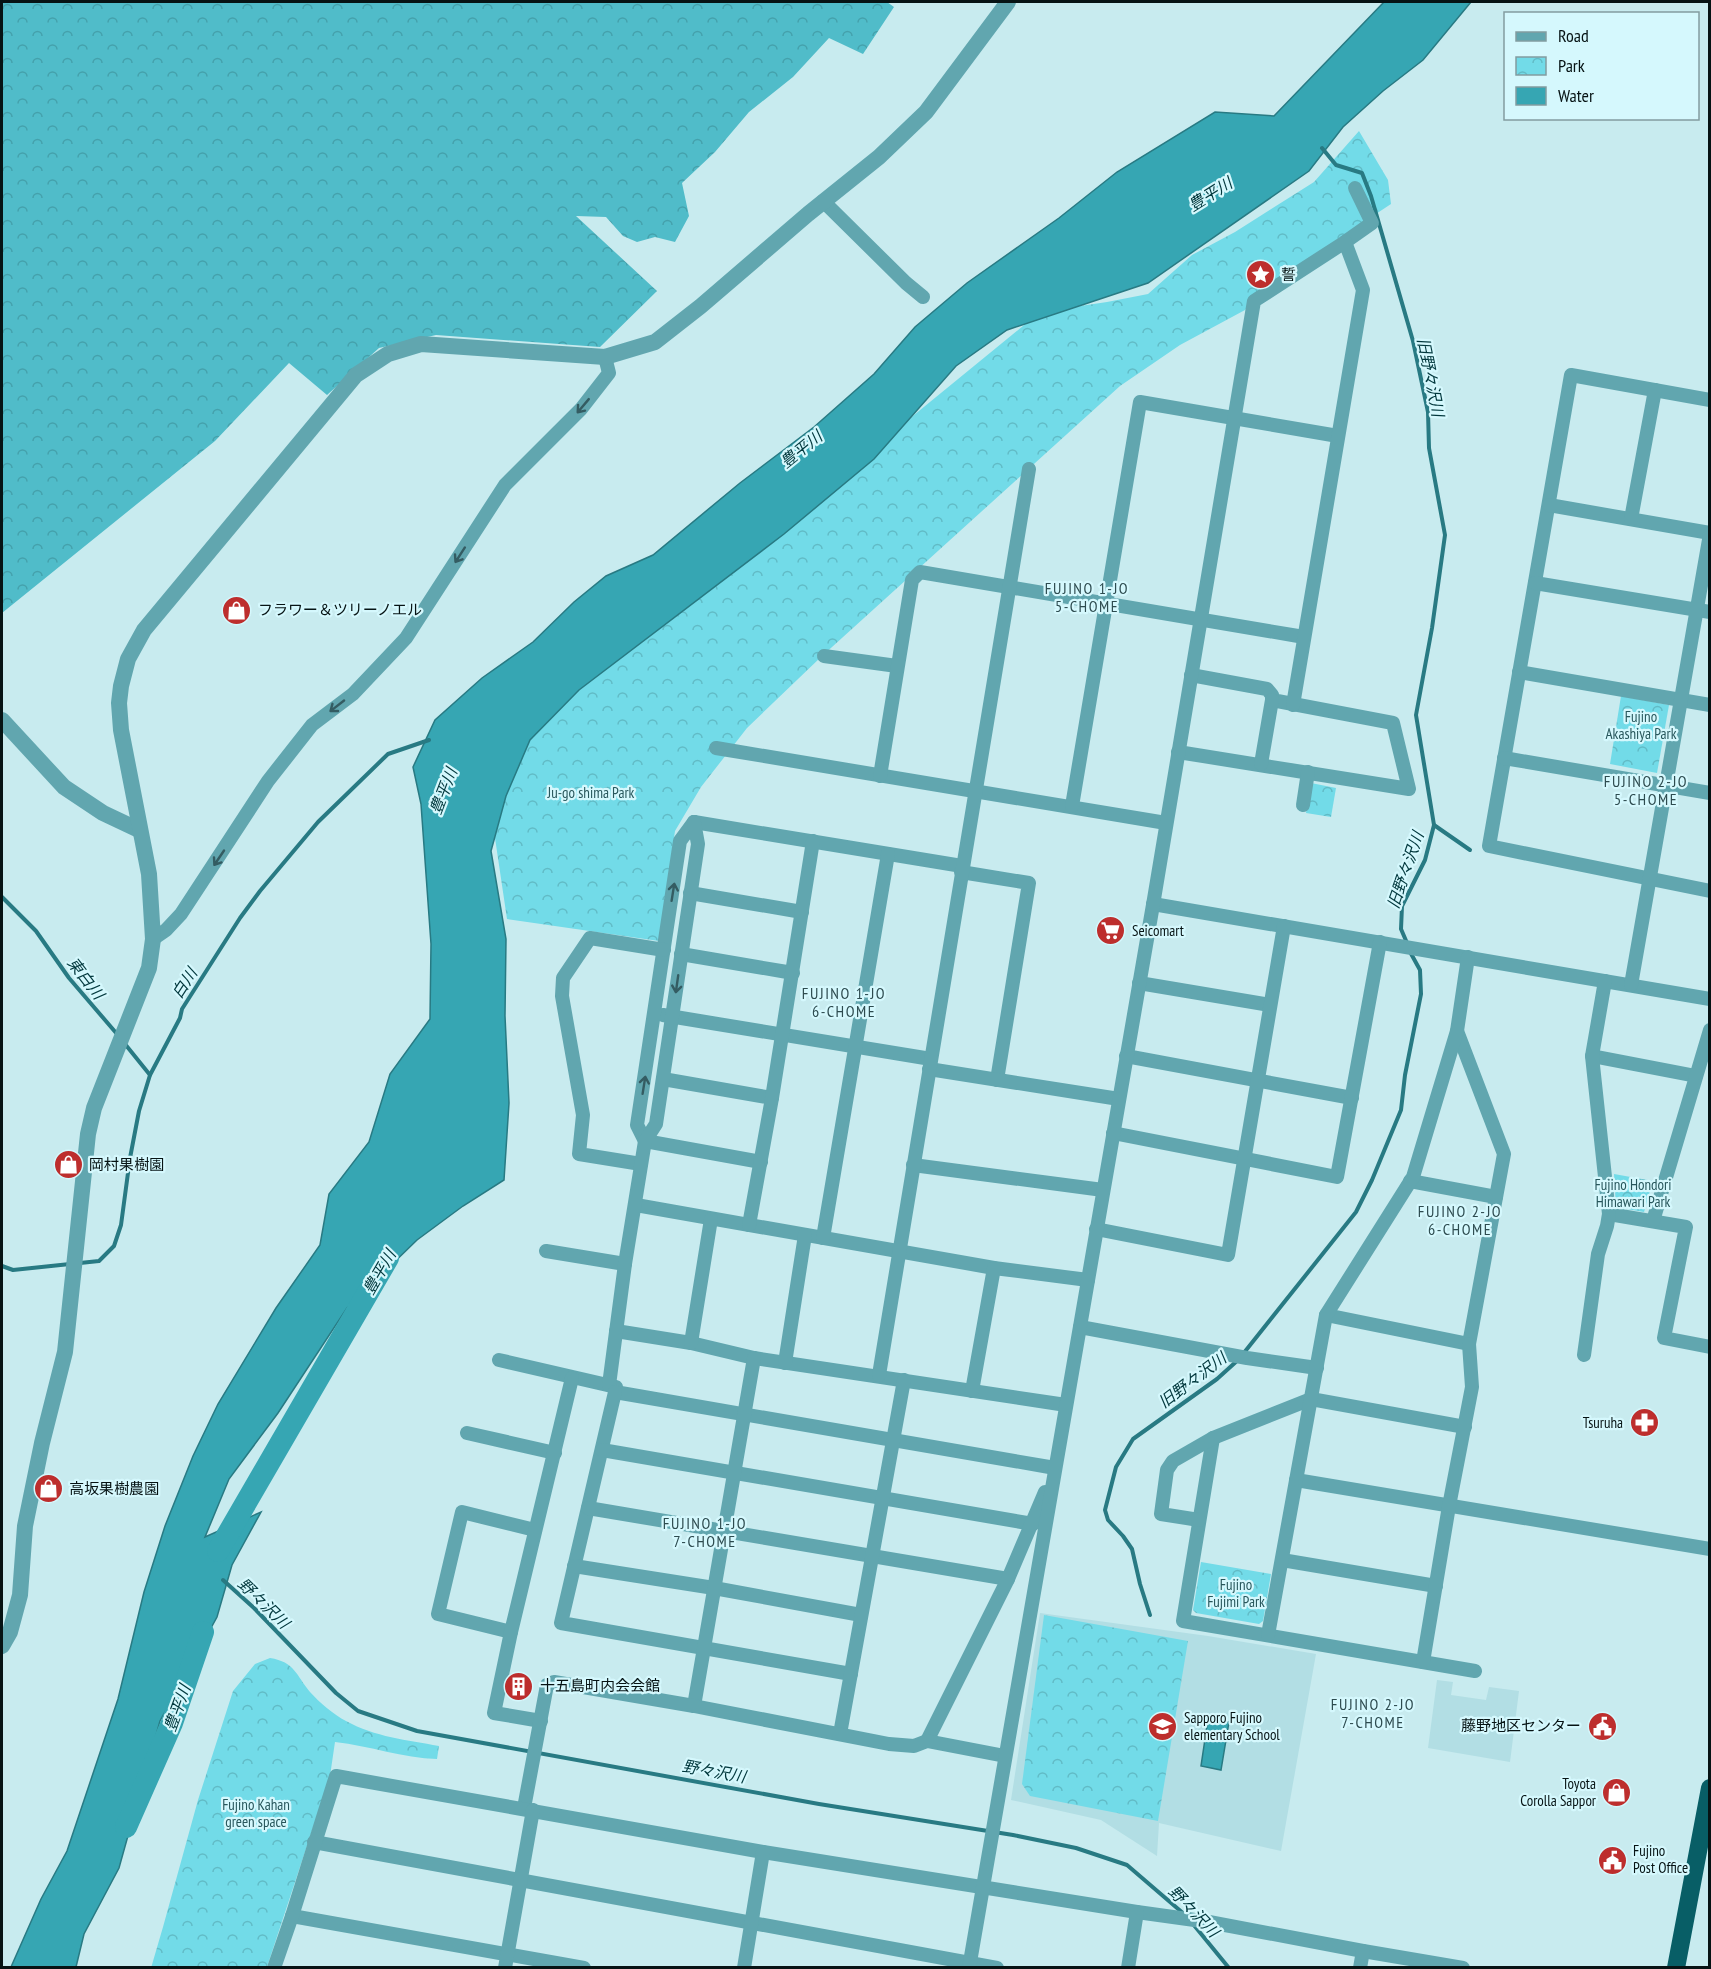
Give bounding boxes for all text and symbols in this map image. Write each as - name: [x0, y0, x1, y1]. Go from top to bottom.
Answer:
- legend: [1504, 12, 1699, 120]
- text: Road: [1558, 24, 1589, 47]
- text: Park: [1558, 54, 1585, 77]
- text: Water: [1558, 84, 1594, 107]
- water label: 豊平川: [1184, 172, 1237, 215]
- place icon: 誓: [1244, 259, 1276, 291]
- place label: 誓: [1281, 265, 1296, 284]
- water label: 旧野々沢川: [1414, 336, 1449, 420]
- one-way arrow: [576, 398, 590, 413]
- water label: 豊平川: [776, 425, 827, 472]
- one-way arrow: [453, 547, 466, 564]
- district label: FUJINO 1-JO 5-CHOME: [1045, 578, 1129, 616]
- shop icon: フラワー＆ツリーノエル: [221, 594, 253, 626]
- place label: フラワー＆ツリーノエル: [258, 600, 422, 619]
- one-way arrow: [330, 699, 346, 712]
- park label: Fujino Akashiya Park: [1606, 707, 1677, 743]
- water label: 豊平川: [425, 763, 462, 817]
- district label: FUJINO 2-JO 5-CHOME: [1604, 771, 1688, 809]
- park label: Ju-go shima Park: [547, 783, 635, 802]
- water label: 旧野々沢川: [1383, 827, 1428, 911]
- one-way arrow: [213, 850, 225, 866]
- one-way arrow: [667, 883, 678, 902]
- supermarket icon: Seicomart: [1095, 915, 1127, 947]
- place label: Seicomart: [1132, 921, 1184, 940]
- water label: 東白川: [63, 953, 110, 1005]
- water label: 白川: [167, 962, 202, 1002]
- one-way arrow: [671, 973, 682, 993]
- district label: FUJINO 1-JO 6-CHOME: [802, 983, 886, 1021]
- one-way arrow: [638, 1076, 649, 1095]
- shop icon: 岡村果樹園: [52, 1149, 84, 1181]
- place label: 岡村果樹園: [89, 1155, 164, 1174]
- park label: Fujino Hondori Himawari Park: [1595, 1175, 1671, 1211]
- district label: FUJINO 2-JO 6-CHOME: [1418, 1201, 1502, 1239]
- water label: 豊平川: [358, 1244, 401, 1298]
- water label: 旧野々沢川: [1154, 1347, 1232, 1412]
- pharmacy icon: Tsuruha: [1628, 1407, 1660, 1439]
- place label: Tsuruha: [1583, 1413, 1623, 1432]
- shop icon: 高坂果樹農園: [32, 1473, 64, 1505]
- place label: 高坂果樹農園: [69, 1479, 159, 1498]
- district label: FUJINO 1-JO 7-CHOME: [663, 1513, 747, 1551]
- water label: 野々沢川: [234, 1574, 295, 1634]
- park label: Fujino Fujimi Park: [1207, 1575, 1265, 1611]
- building icon: 十五島町内会会館: [503, 1670, 535, 1702]
- place label: 十五島町内会会館: [540, 1676, 660, 1695]
- water label: 豊平川: [159, 1680, 195, 1734]
- district label: FUJINO 2-JO 7-CHOME: [1331, 1694, 1415, 1732]
- place label: Sapporo Fujino elementary School: [1184, 1708, 1280, 1744]
- public building icon: 藤野地区センター: [1586, 1710, 1618, 1742]
- school or university icon: Sapporo Fujino elementary School: [1147, 1711, 1179, 1743]
- place label: 藤野地区センター: [1461, 1716, 1581, 1735]
- water label: 野々沢川: [681, 1756, 749, 1787]
- place label: Toyota Corolla Sappor: [1520, 1774, 1597, 1810]
- shop icon: Toyota Corolla Sappor: [1601, 1777, 1633, 1809]
- park label: Fujino Kahan green space: [222, 1795, 290, 1831]
- place label: Fujino Post Office: [1633, 1841, 1688, 1877]
- public building icon: Fujino Post Office: [1596, 1844, 1628, 1876]
- water label: 野々沢川: [1165, 1881, 1225, 1942]

